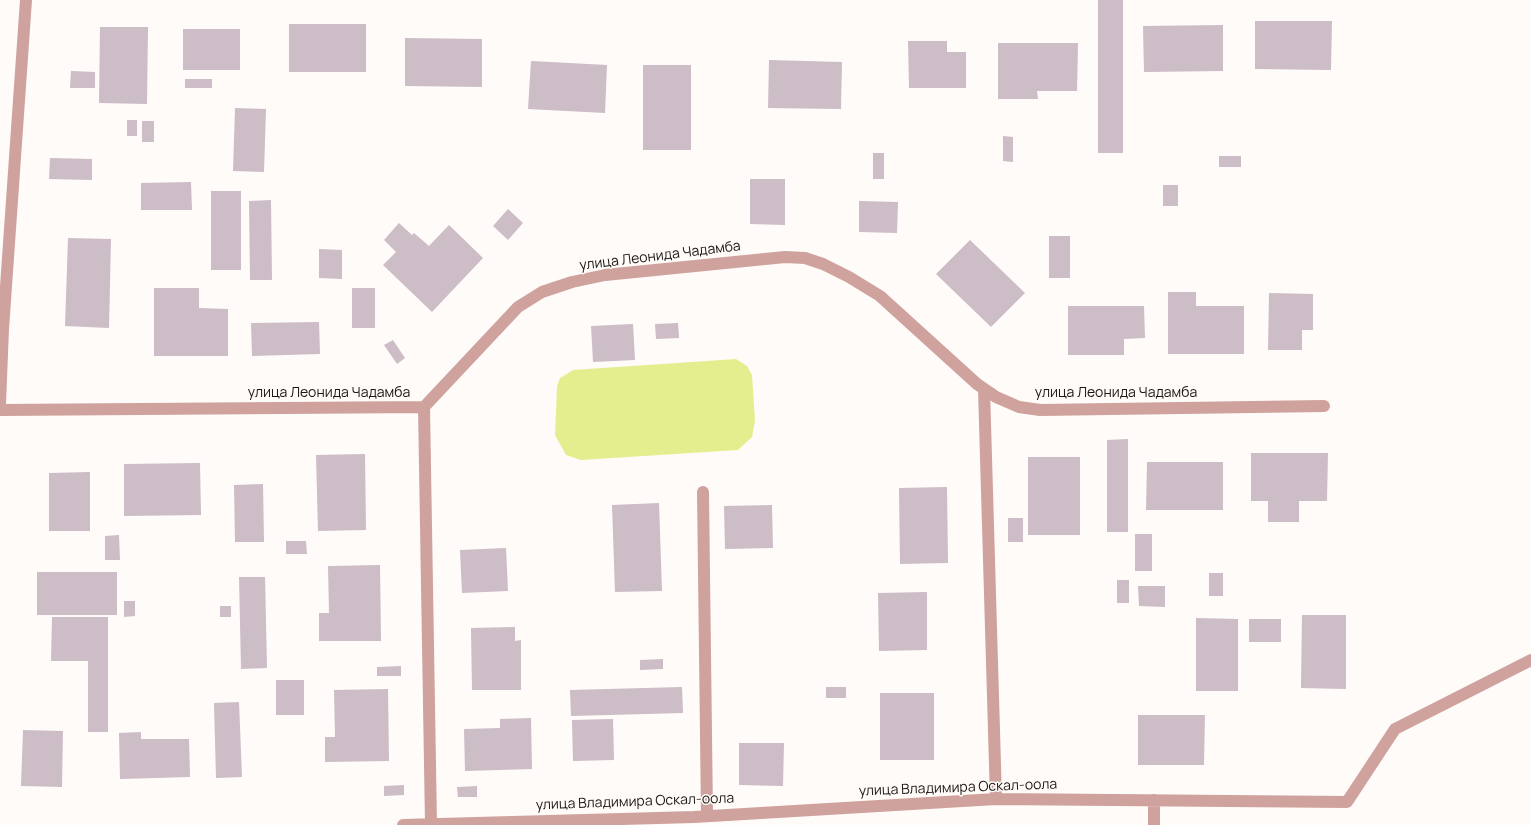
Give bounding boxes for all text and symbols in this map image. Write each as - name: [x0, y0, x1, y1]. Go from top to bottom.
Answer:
- street label: улица Леонида Чадамба: [578, 238, 742, 274]
- street label: улица Леонида Чадамба: [248, 385, 410, 401]
- street label: улица Леонида Чадамба: [1035, 385, 1197, 401]
- street label: улица Владимира Оскал-оола: [858, 776, 1058, 800]
- street label: улица Владимира Оскал-оола: [535, 790, 735, 814]

